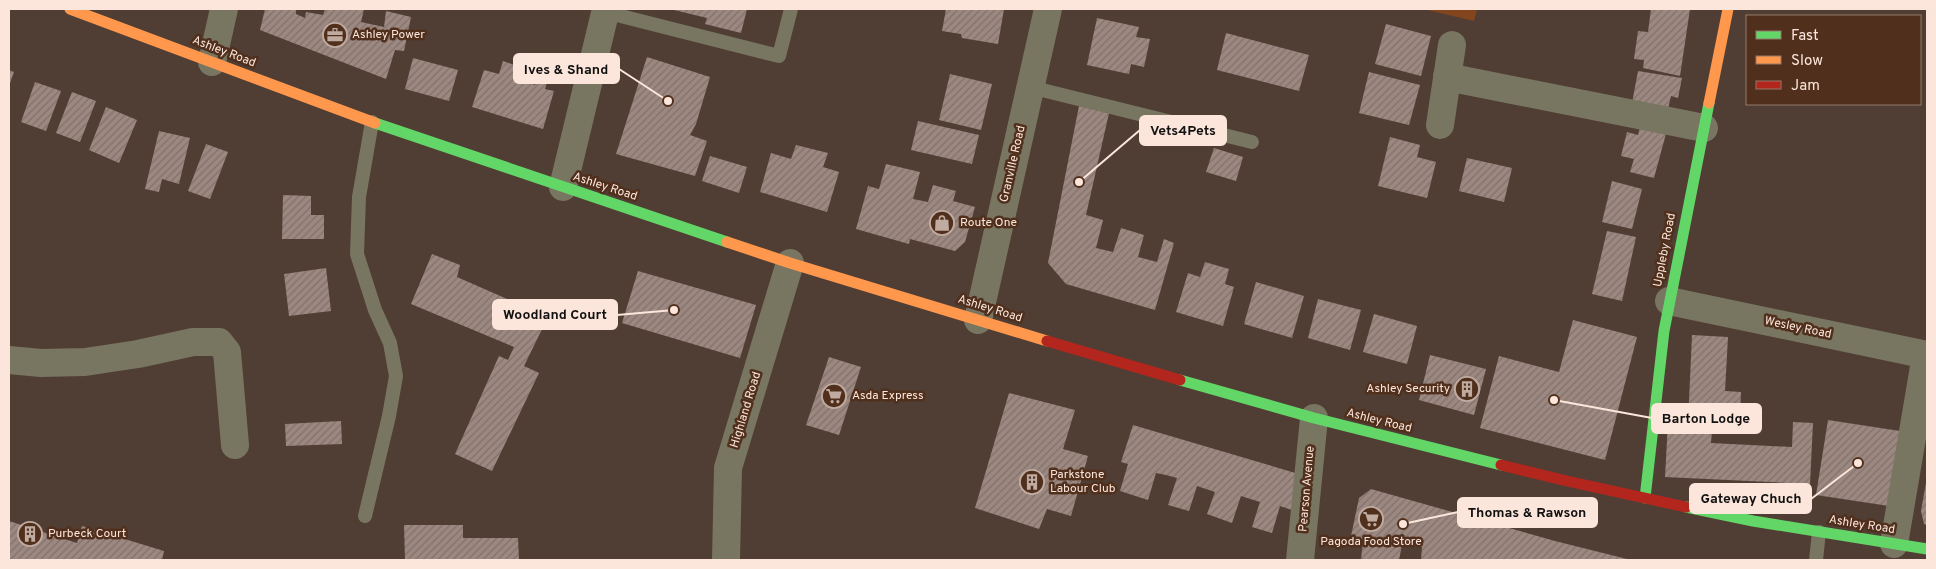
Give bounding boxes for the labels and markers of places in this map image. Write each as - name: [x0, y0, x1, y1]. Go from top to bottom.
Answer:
- office icon: Ashley Power: [322, 22, 348, 48]
- place label: Ashley Power: [352, 27, 425, 43]
- callout: Ives & Shand: [514, 54, 619, 83]
- callout: Vets4Pets: [1140, 116, 1226, 145]
- shop icon: Route One: [929, 210, 955, 236]
- place label: Route One: [960, 215, 1017, 231]
- callout: Woodland Court: [493, 300, 617, 329]
- building icon: Ashley Security: [1454, 376, 1480, 402]
- place label: Ashley Security: [1366, 381, 1450, 397]
- supermarket icon: Asda Express: [821, 383, 847, 409]
- place label: Asda Express: [852, 388, 924, 404]
- callout: Barton Lodge: [1652, 404, 1761, 433]
- place label: Parkstone Labour Club: [1050, 467, 1116, 497]
- building icon: Parkstone Labour Club: [1019, 469, 1045, 495]
- callout: Gateway Chuch: [1690, 484, 1811, 513]
- callout: Thomas & Rawson: [1458, 498, 1597, 527]
- supermarket icon: Pagoda Food Store: [1358, 506, 1384, 532]
- building icon: Purbeck Court: [17, 521, 43, 547]
- place label: Purbeck Court: [48, 526, 126, 542]
- place label: Pagoda Food Store: [1320, 534, 1422, 550]

